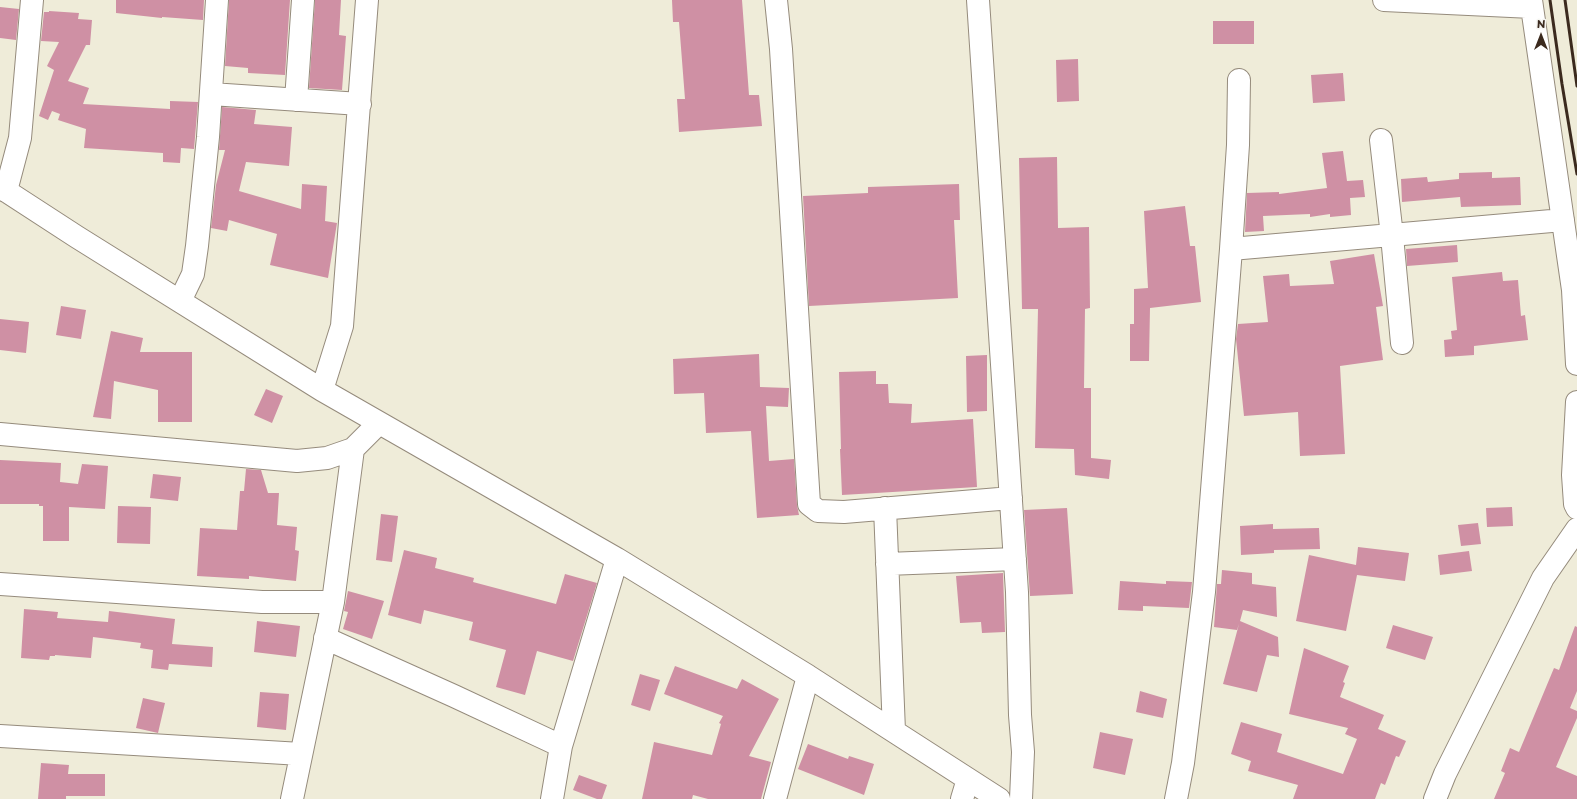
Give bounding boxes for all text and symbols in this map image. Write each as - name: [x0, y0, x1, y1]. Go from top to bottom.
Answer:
- text: N: [1537, 15, 1545, 32]
- north arrow: [1521, 16, 1561, 56]

